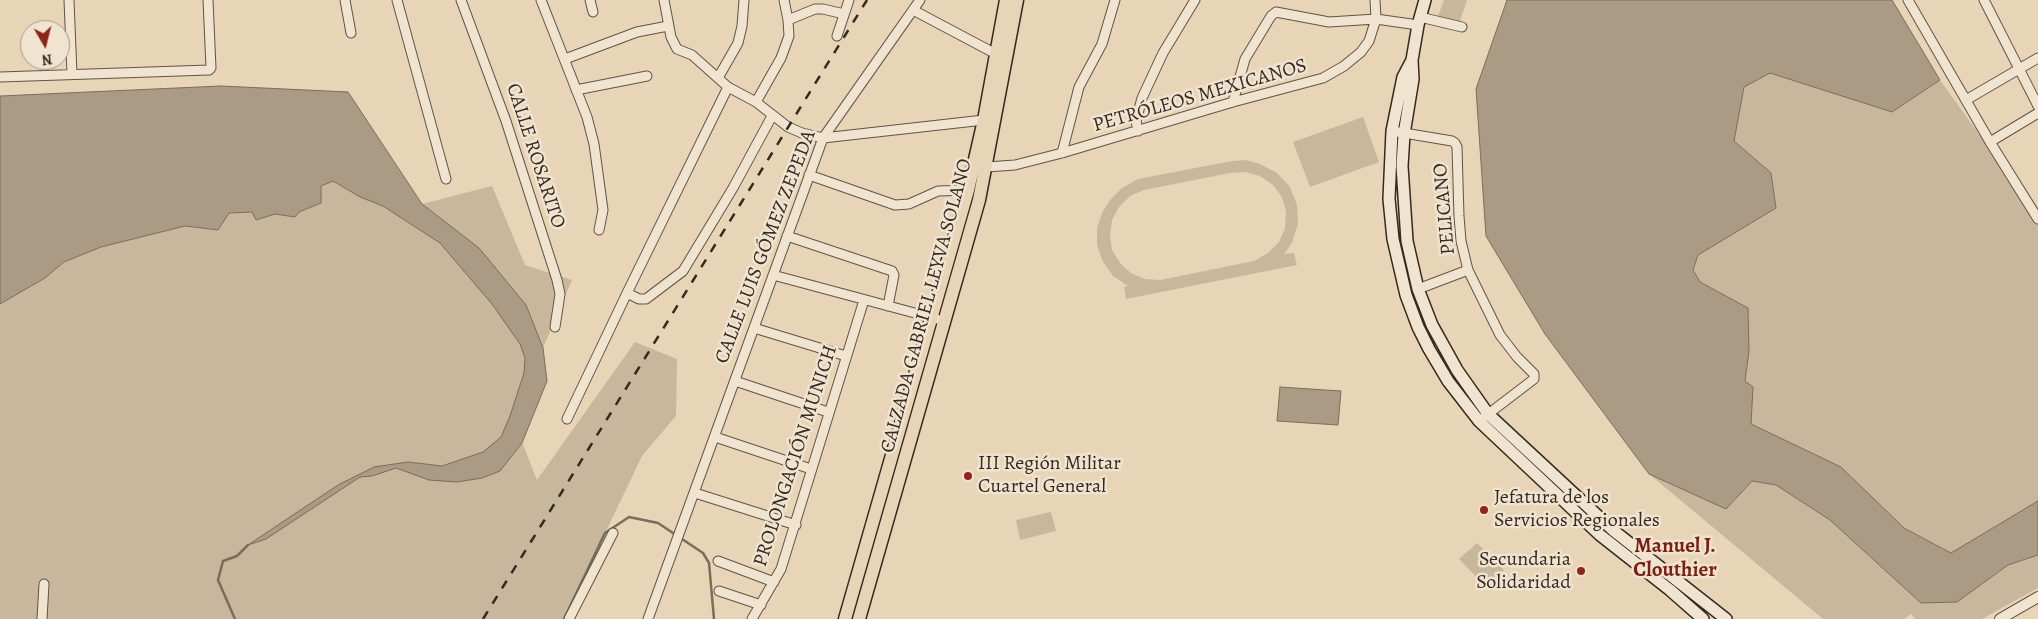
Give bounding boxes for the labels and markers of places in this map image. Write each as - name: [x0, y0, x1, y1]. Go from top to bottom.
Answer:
- place label: III Región Militar Cuartel General: [978, 452, 1121, 499]
- marker: III Región Militar Cuartel General: [962, 470, 974, 482]
- place label: Jefatura de los Servicios Regionales: [1494, 486, 1660, 533]
- marker: Jefatura de los Servicios Regionales: [1478, 504, 1490, 516]
- place label: Secundaria Solidaridad: [1476, 548, 1571, 595]
- marker: Secundaria Solidaridad: [1575, 565, 1587, 577]

